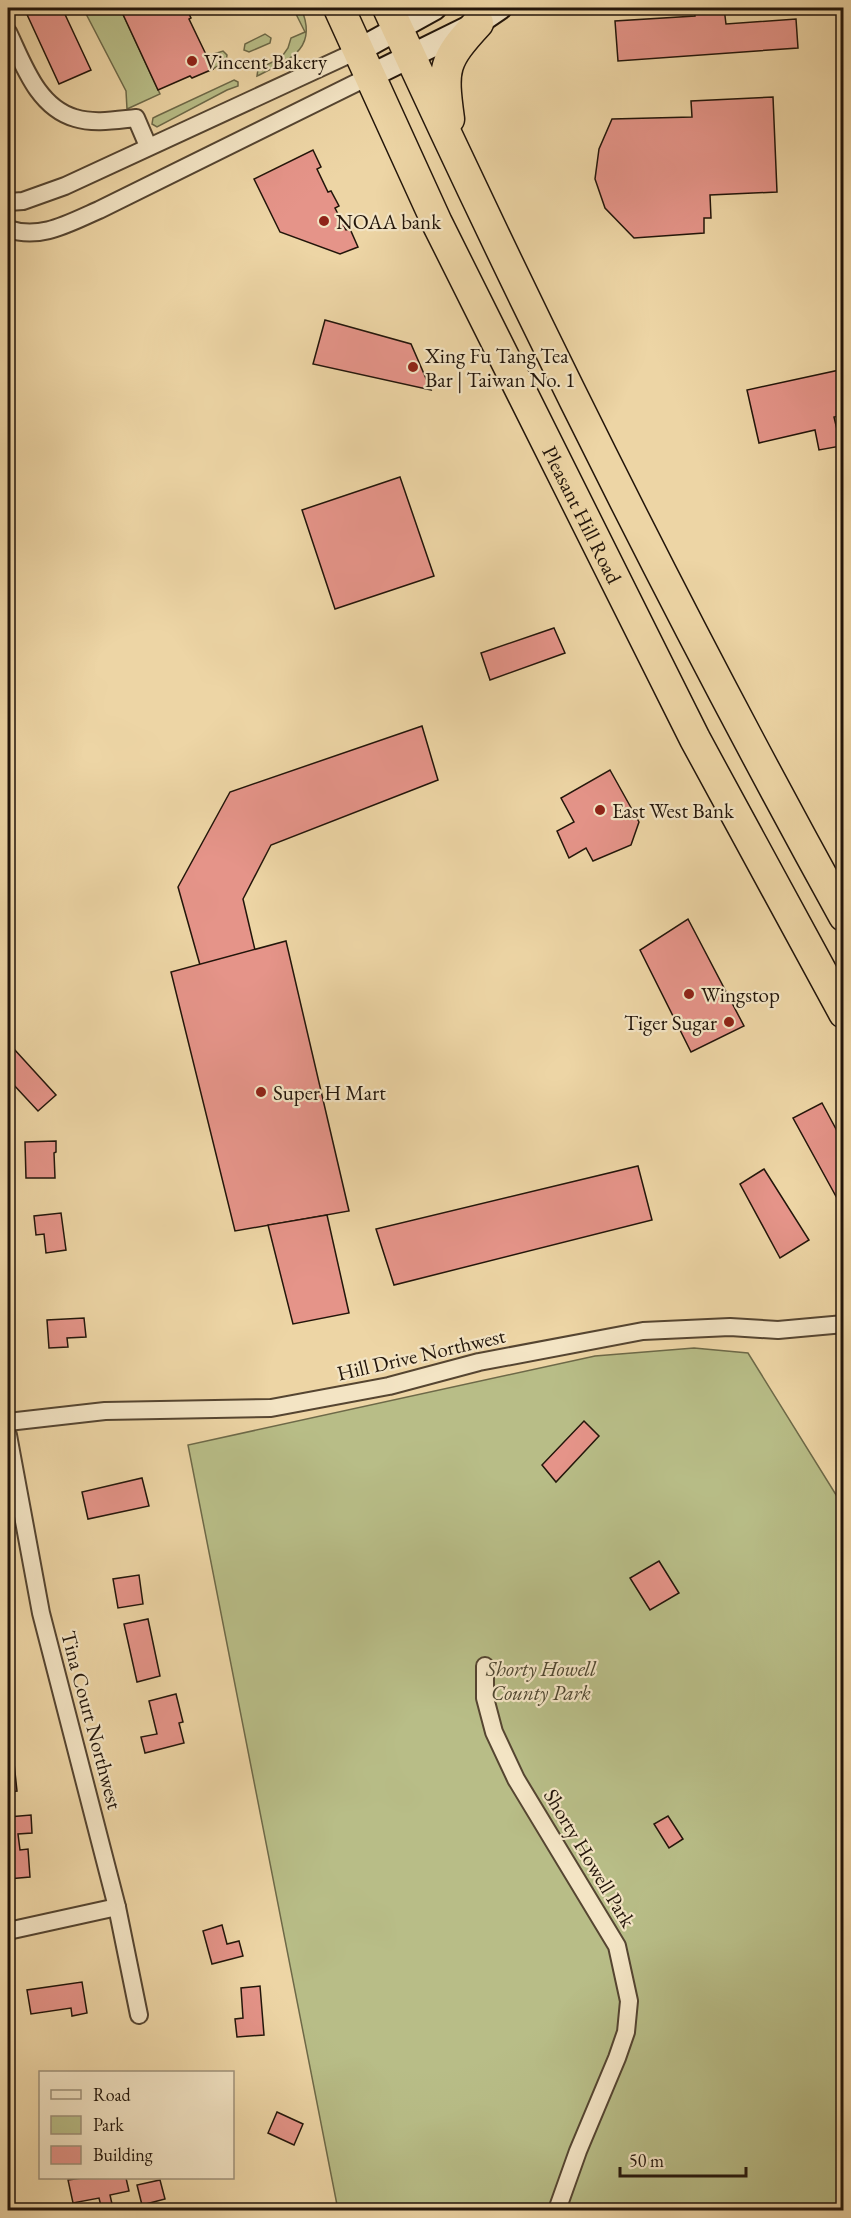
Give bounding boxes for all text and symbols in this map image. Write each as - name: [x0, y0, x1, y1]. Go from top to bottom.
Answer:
- place label: Vincent Bakery: [204, 48, 328, 75]
- marker: Vincent Bakery: [185, 54, 199, 68]
- place label: NOAA bank: [336, 208, 442, 235]
- marker: NOAA bank: [317, 214, 331, 228]
- place label: Xing Fu Tang Tea Bar | Taiwan No. 1: [424, 342, 575, 394]
- marker: Xing Fu Tang Tea Bar | Taiwan No. 1: [406, 360, 420, 374]
- street label: Pleasant Hill Road: [537, 441, 629, 588]
- place label: East West Bank: [612, 797, 735, 824]
- marker: East West Bank: [593, 803, 607, 817]
- place label: Wingstop: [701, 981, 780, 1008]
- marker: Wingstop: [682, 987, 696, 1001]
- place label: Tiger Sugar: [624, 1009, 717, 1036]
- marker: Tiger Sugar: [722, 1015, 736, 1029]
- place label: Super H Mart: [273, 1079, 386, 1106]
- marker: Super H Mart: [254, 1085, 268, 1099]
- street label: Hill Drive Northwest: [334, 1321, 508, 1386]
- street label: Tina Court Northwest: [55, 1628, 129, 1812]
- park label: Shorty Howell County Park: [485, 1655, 597, 1706]
- street label: Shorty Howell Park: [538, 1784, 643, 1933]
- legend: [39, 2071, 234, 2179]
- text: Road: [93, 2083, 132, 2106]
- text: Park: [93, 2113, 124, 2136]
- scale bar: [620, 2140, 746, 2178]
- text: Building: [93, 2143, 153, 2166]
- text: 50 m: [629, 2149, 664, 2172]

